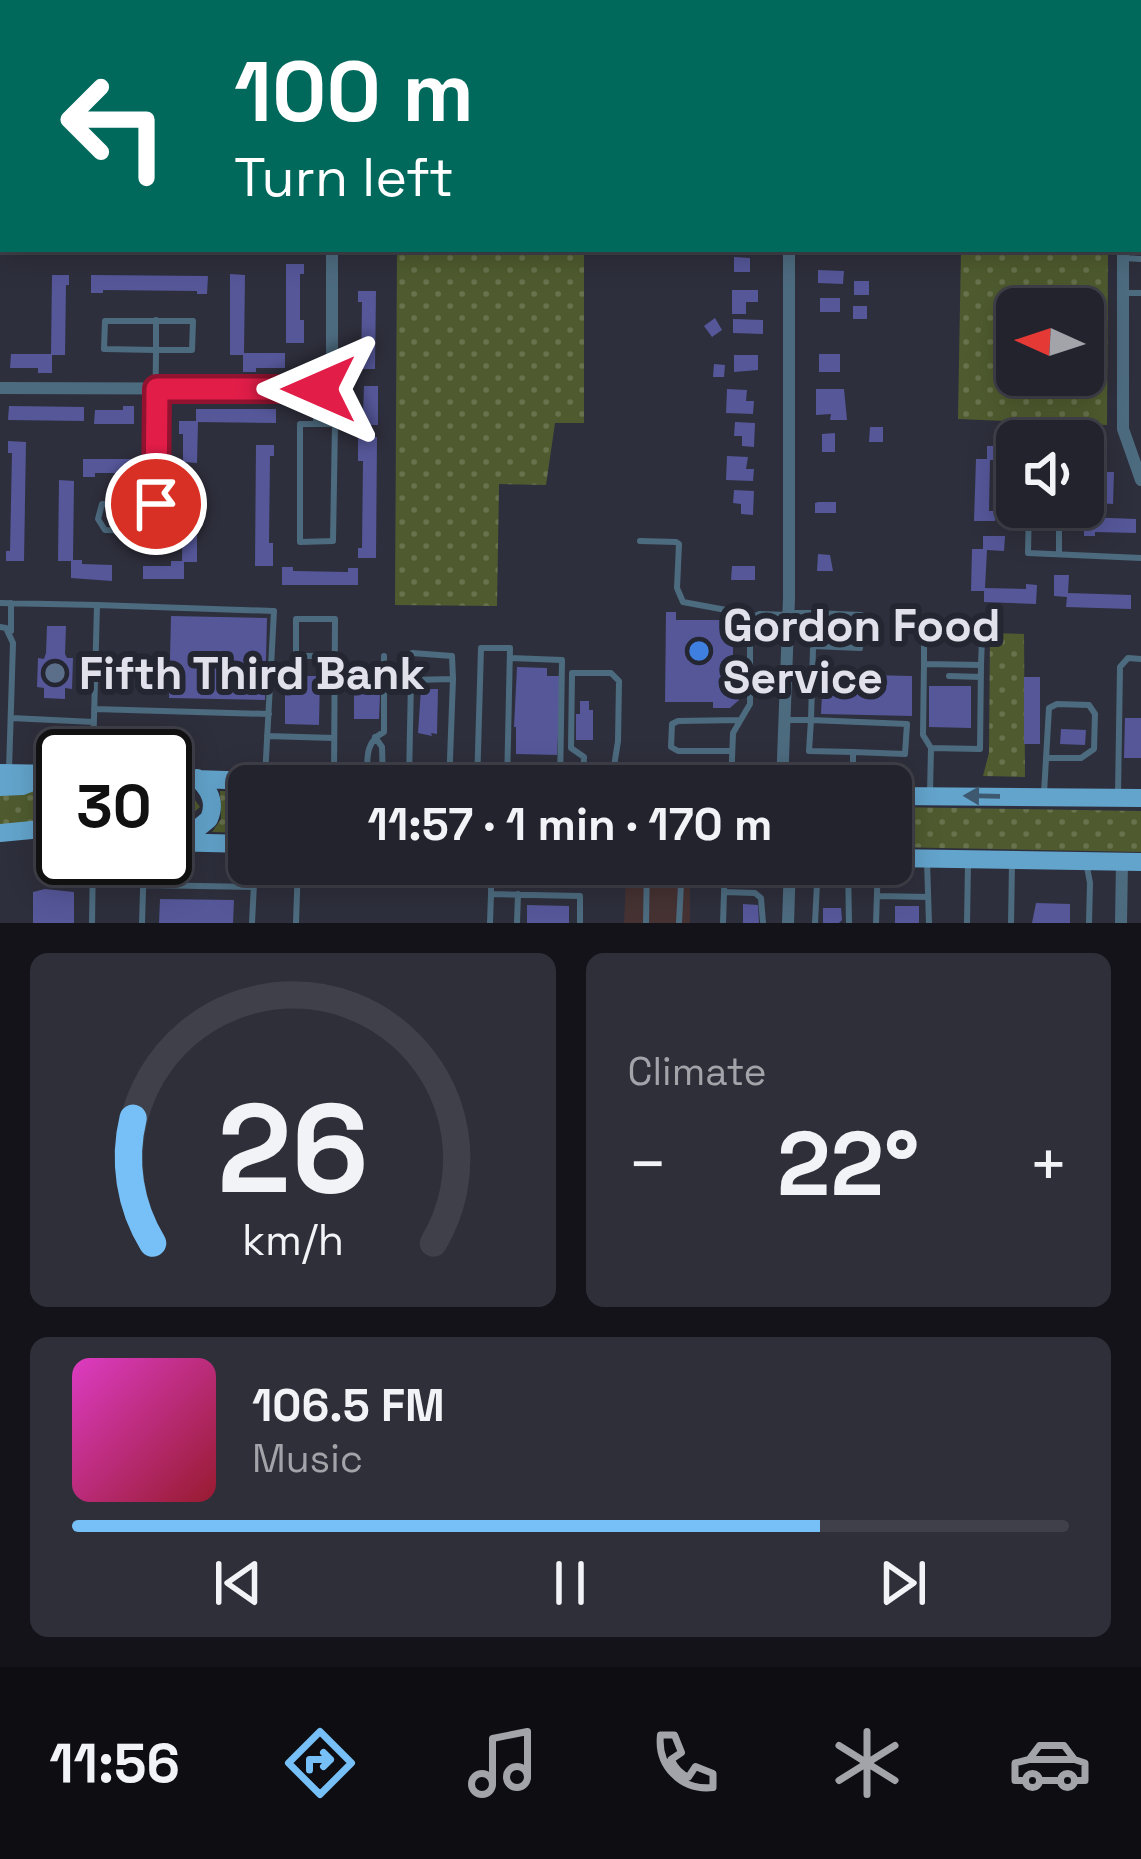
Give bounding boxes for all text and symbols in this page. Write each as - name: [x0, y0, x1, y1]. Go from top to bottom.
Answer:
- text: 100 m: [234, 38, 474, 146]
- icon: left: [36, 48, 192, 204]
- text: Turn left: [234, 143, 454, 212]
- north arrow: [996, 288, 1104, 396]
- map controls: [996, 288, 1104, 528]
- position arrow: [256, 326, 382, 452]
- button: sound: [996, 420, 1104, 528]
- pin: [105, 453, 207, 555]
- icon: arrive: [123, 471, 189, 537]
- place label: Gordon Food Service: [723, 597, 1000, 706]
- marker: Gordon Food Service: [686, 638, 712, 664]
- place label: Fifth Third Bank: [79, 645, 425, 702]
- marker: Fifth Third Bank: [42, 660, 68, 686]
- speed limit sign: 30: [36, 729, 192, 885]
- one-way arrow: [962, 786, 1000, 805]
- text: 11:57 · 1 min · 170 m: [368, 796, 772, 853]
- text: Climate: [628, 1047, 767, 1096]
- text: 26: [217, 1069, 368, 1228]
- text: 22°: [777, 1106, 919, 1221]
- text: −: [628, 1122, 668, 1206]
- text: +: [1028, 1122, 1069, 1206]
- text: km/h: [242, 1213, 344, 1268]
- text: 106.5 FM: [252, 1377, 445, 1434]
- text: Music: [252, 1434, 363, 1483]
- icon: previous: [205, 1550, 271, 1616]
- icon: pause: [537, 1550, 603, 1616]
- icon: next: [870, 1550, 936, 1616]
- icon: directions: [278, 1721, 362, 1805]
- icon: music: [461, 1721, 545, 1805]
- icon: phone: [643, 1721, 727, 1805]
- icon: climate: [825, 1721, 909, 1805]
- icon: car: [1008, 1721, 1092, 1805]
- text: 11:56: [49, 1729, 180, 1798]

